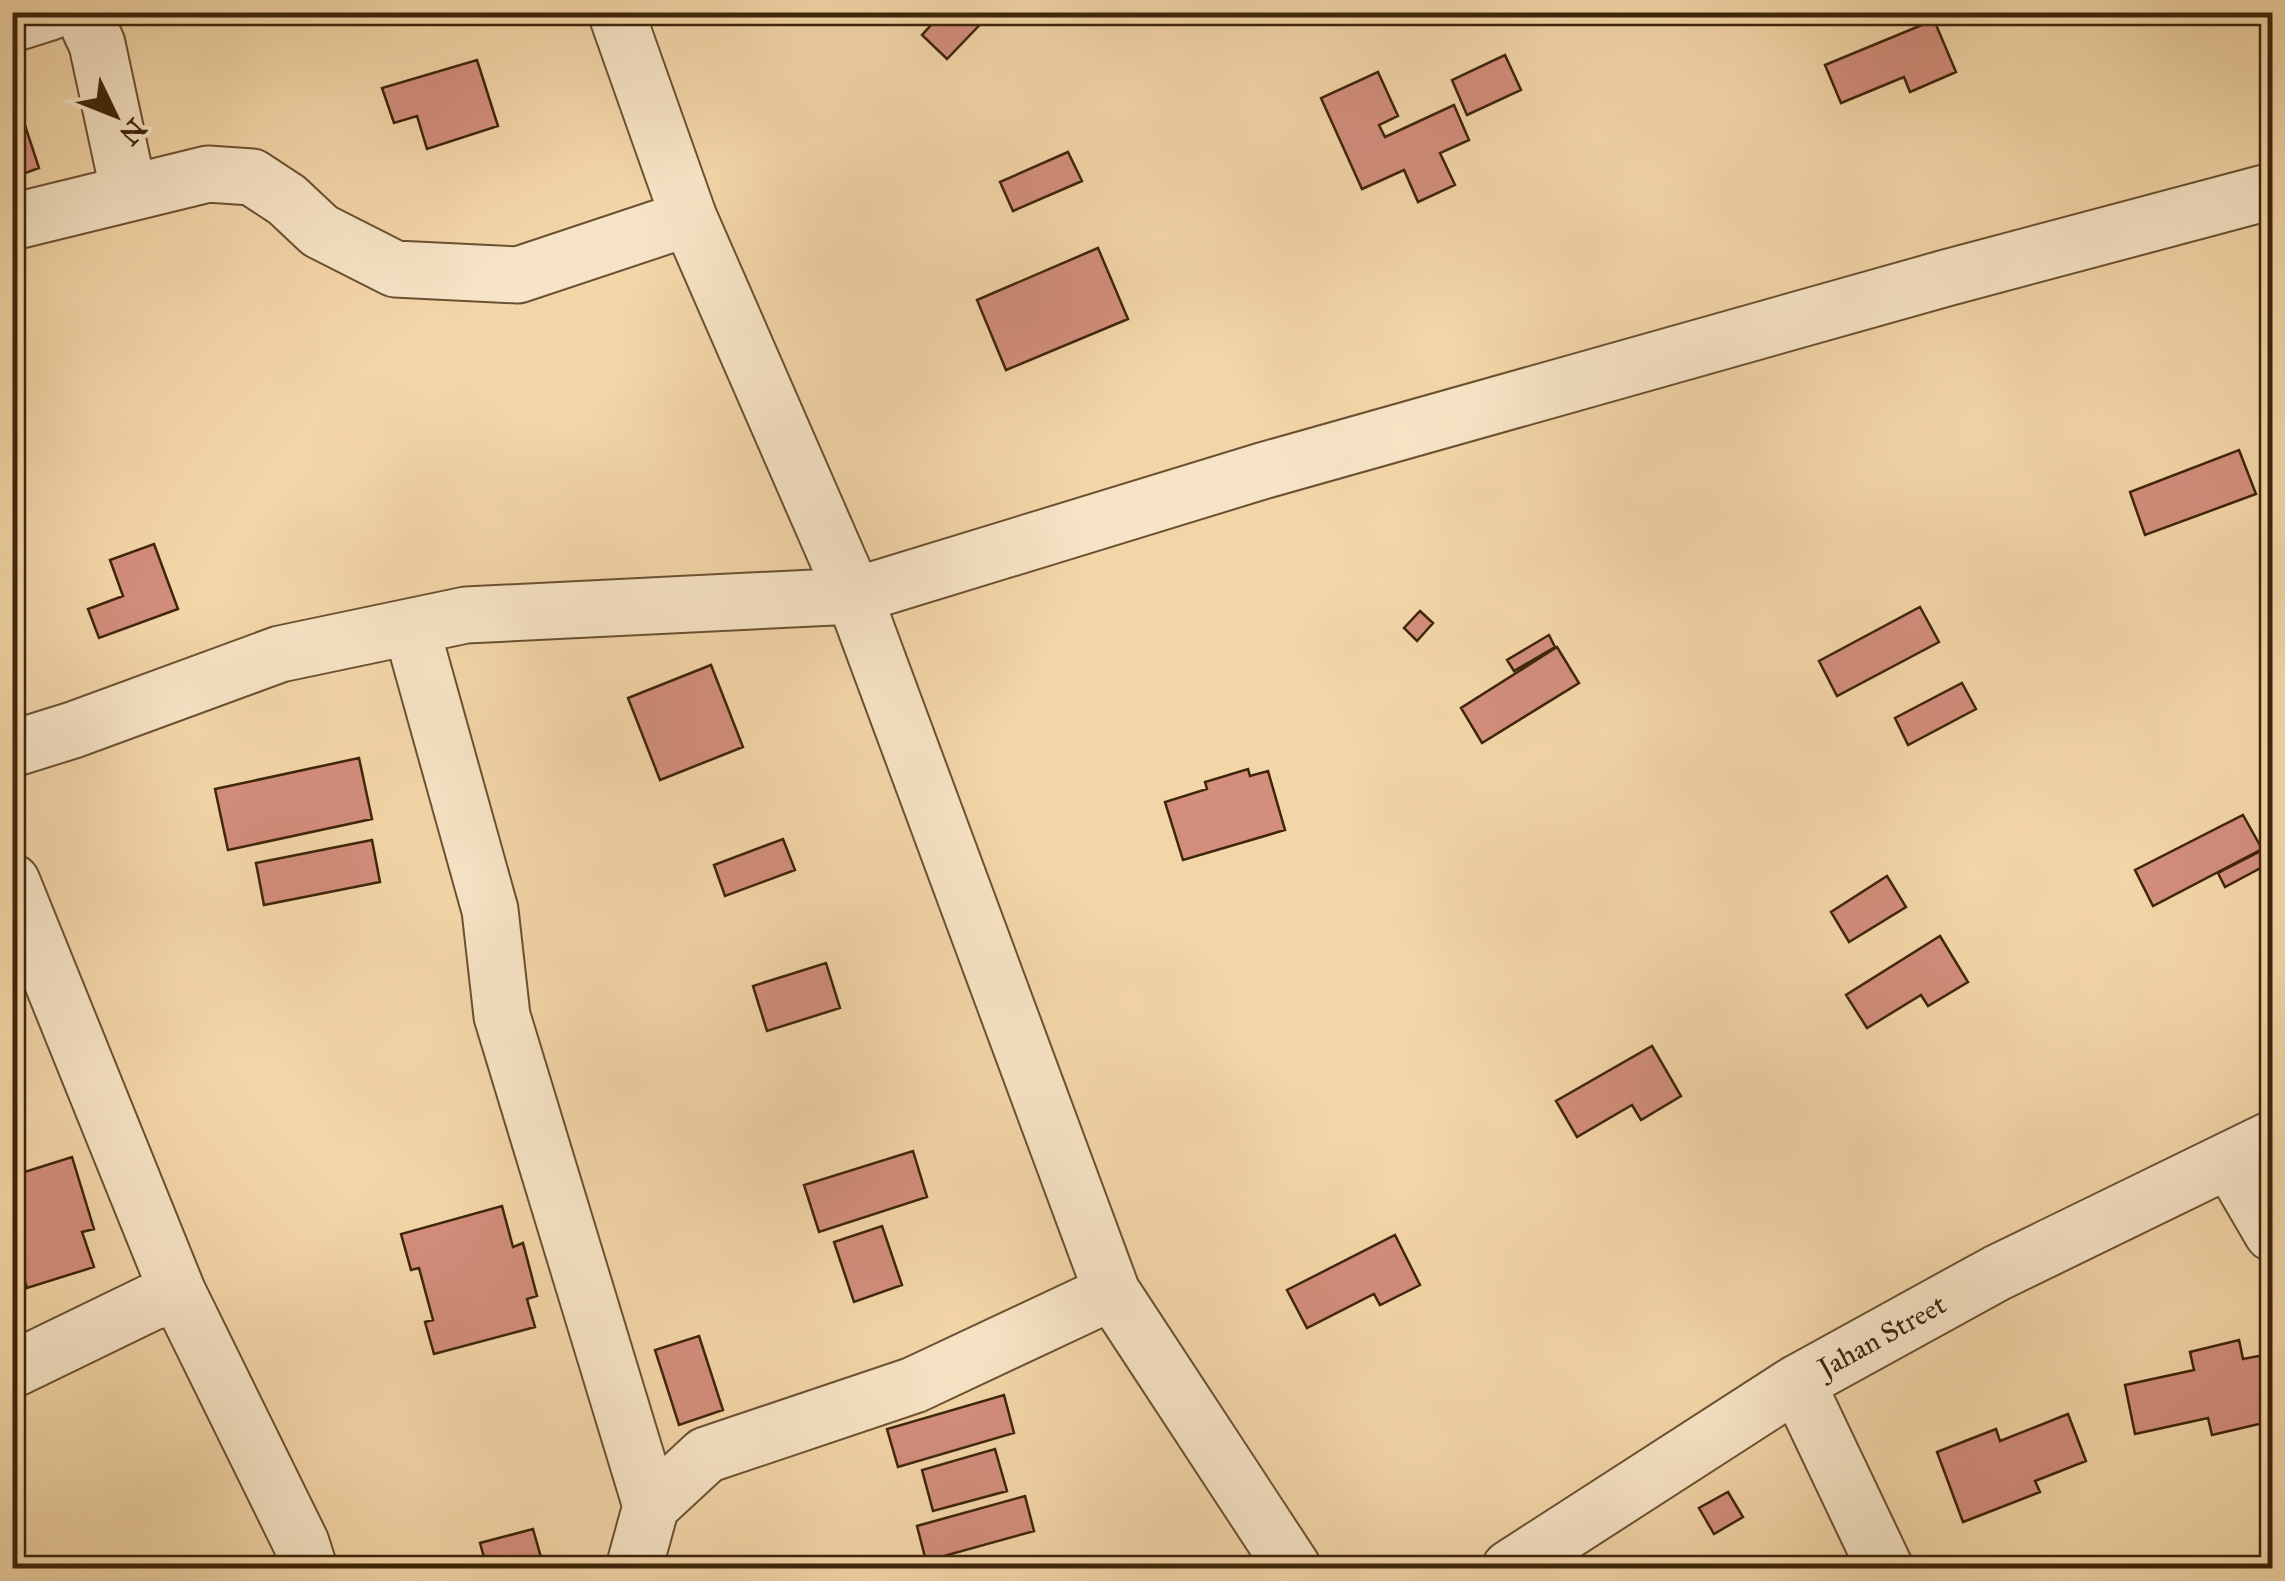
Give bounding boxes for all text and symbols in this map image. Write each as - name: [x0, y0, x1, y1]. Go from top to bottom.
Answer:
- north arrow: [65, 65, 165, 165]
- text: N: [112, 111, 154, 153]
- street label: Jahan Street: [1809, 1287, 1952, 1387]

